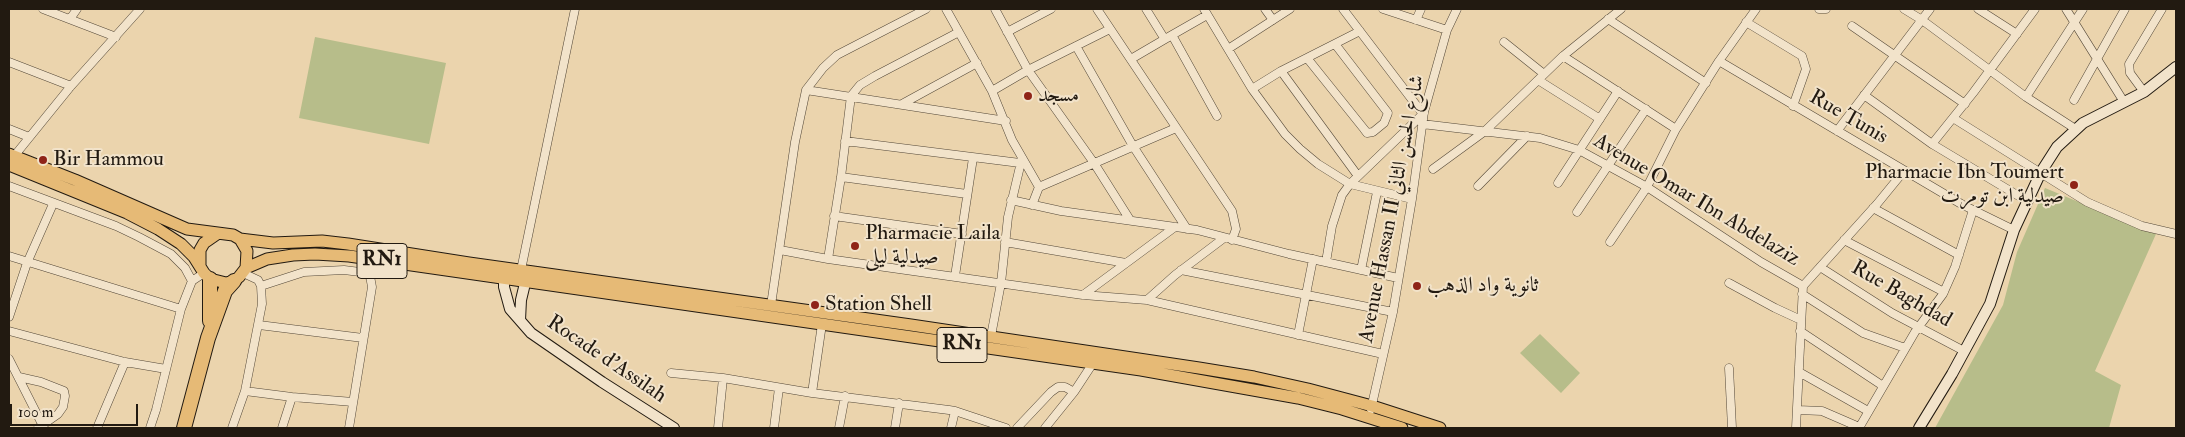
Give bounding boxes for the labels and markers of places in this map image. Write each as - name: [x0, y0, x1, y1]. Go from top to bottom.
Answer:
- place label: مسجد: [1038, 83, 1079, 109]
- marker: مسجد: [1022, 90, 1034, 102]
- place label: Bir Hammou: [53, 147, 164, 173]
- marker: Bir Hammou: [37, 154, 49, 166]
- place label: Pharmacie Ibn Toumert صيدلية ابن تومرت: [1865, 160, 2064, 210]
- marker: Pharmacie Ibn Toumert صيدلية ابن تومرت: [2068, 179, 2080, 191]
- place label: Pharmacie Laila صيدلية ليلى: [865, 221, 1000, 271]
- marker: Pharmacie Laila صيدلية ليلى: [849, 240, 861, 252]
- place label: ثانوية واد الذهب: [1427, 273, 1539, 299]
- marker: ثانوية واد الذهب: [1411, 280, 1423, 292]
- place label: Station Shell: [825, 292, 932, 318]
- marker: Station Shell: [809, 299, 821, 311]

